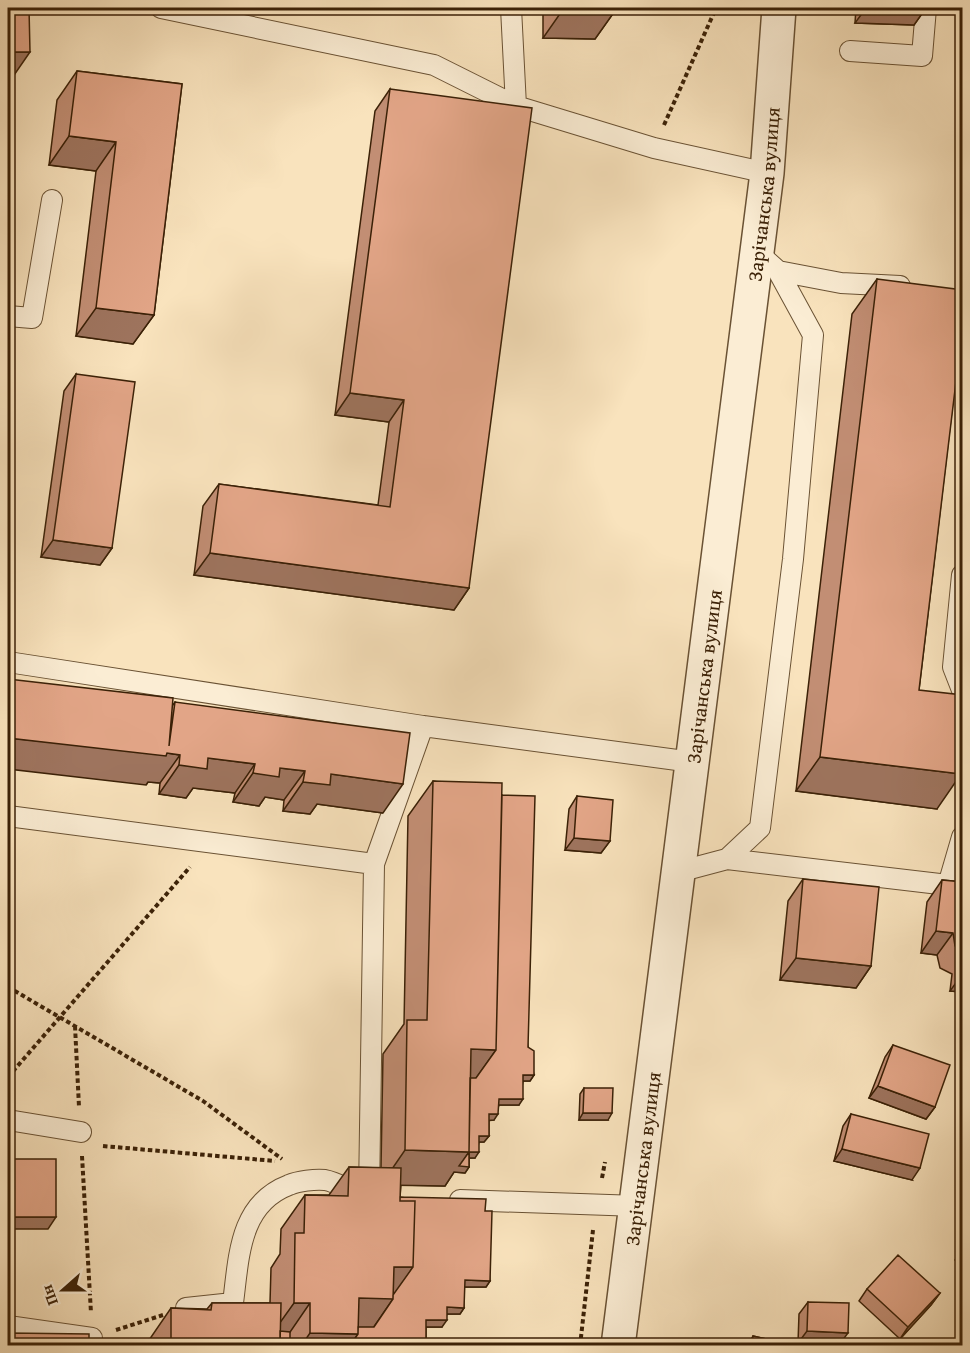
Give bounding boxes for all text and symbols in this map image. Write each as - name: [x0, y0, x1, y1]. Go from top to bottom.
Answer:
- street label: Зарічанська вулиця: [739, 106, 786, 283]
- street label: Зарічанська вулиця: [678, 588, 728, 765]
- street label: Зарічанська вулиця: [616, 1070, 667, 1247]
- north arrow: [33, 1260, 93, 1320]
- text: Пн: [34, 1281, 64, 1309]

